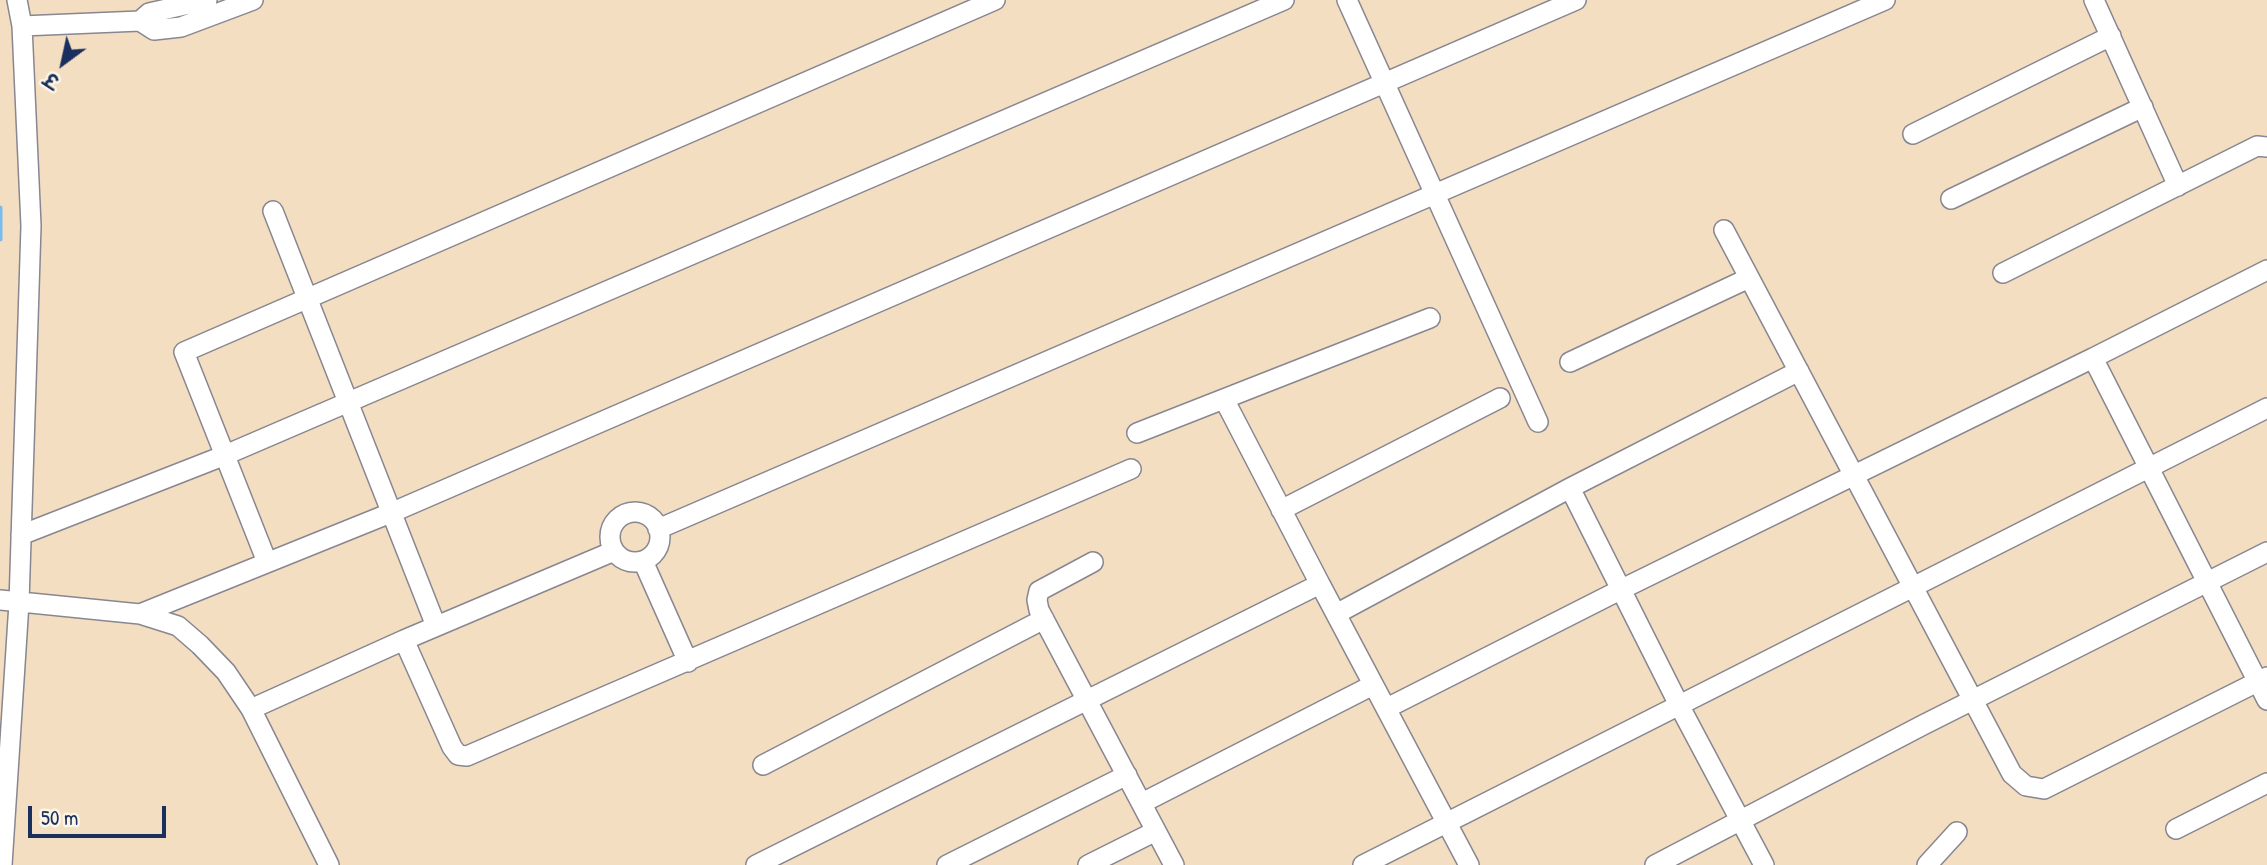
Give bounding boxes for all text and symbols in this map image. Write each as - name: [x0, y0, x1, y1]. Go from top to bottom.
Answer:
- north arrow: [28, 28, 98, 98]
- text: उ: [39, 66, 64, 95]
- scale bar: [32, 792, 170, 836]
- text: 50 m: [41, 803, 78, 832]

